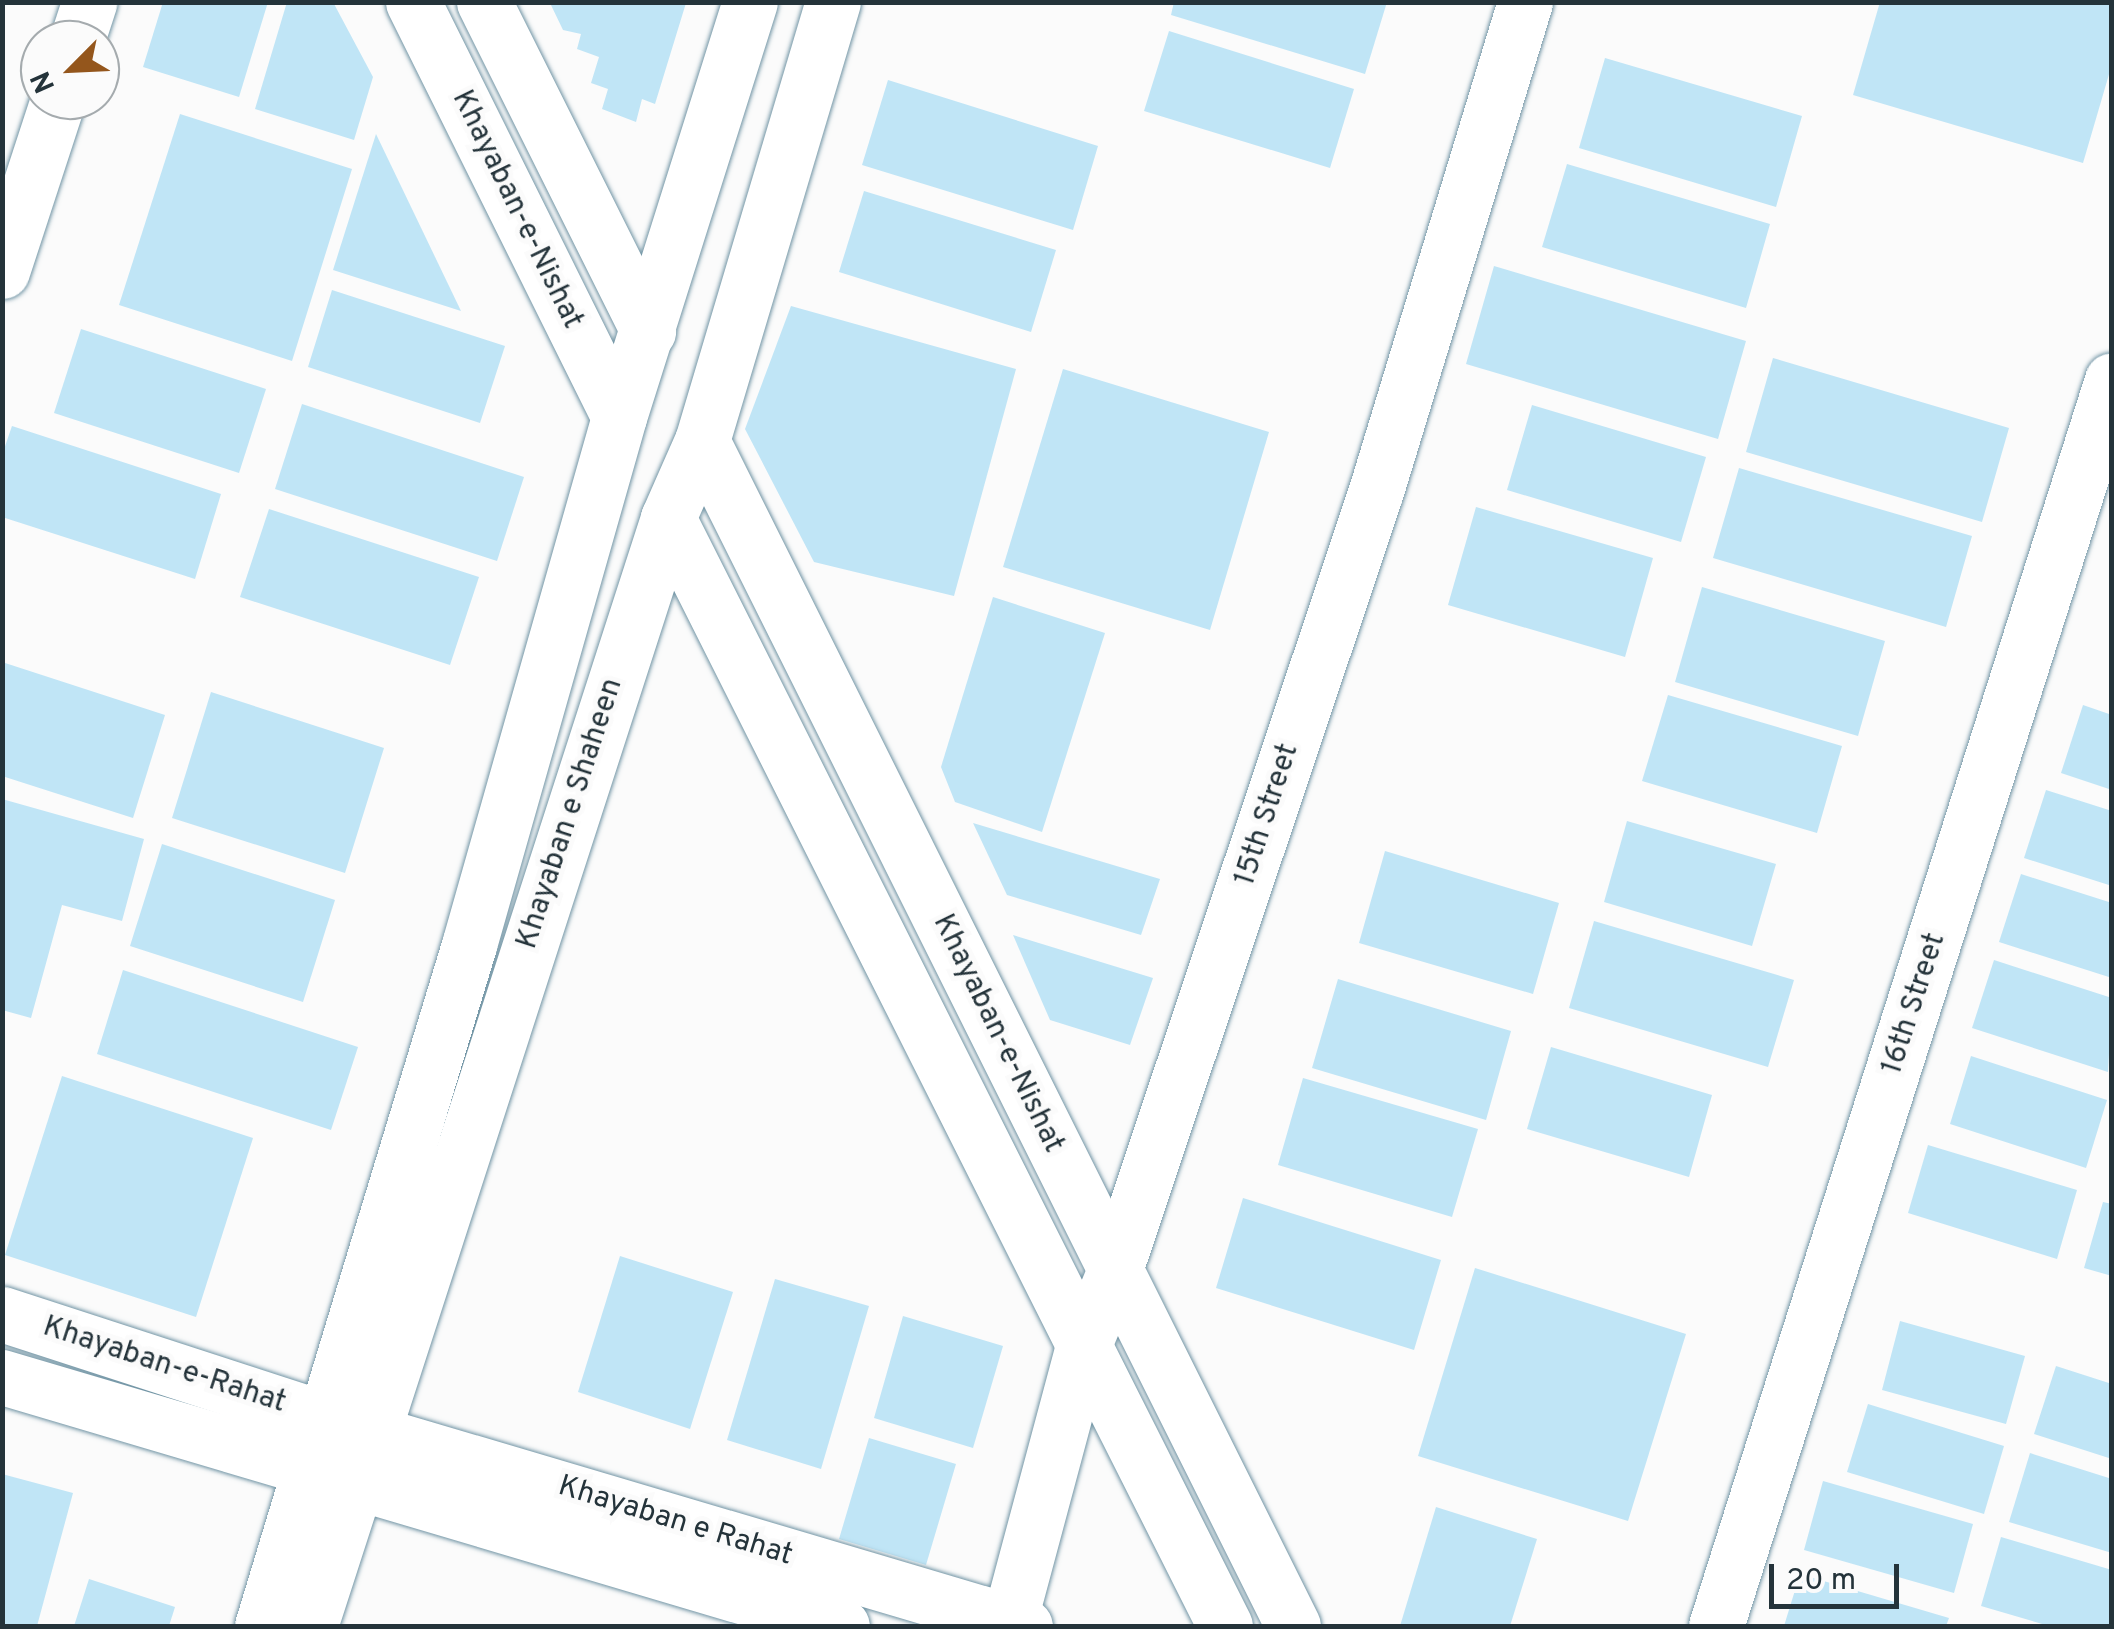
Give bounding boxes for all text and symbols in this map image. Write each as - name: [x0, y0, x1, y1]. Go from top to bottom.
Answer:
- north arrow: [20, 20, 120, 120]
- text: N: [24, 65, 65, 98]
- street label: Khayaban-e-Nishat: [443, 85, 589, 335]
- street label: Khayaban e Shaheen: [510, 674, 632, 954]
- street label: 15th Street: [1228, 739, 1308, 891]
- street label: Khayaban-e-Nishat: [924, 909, 1070, 1159]
- street label: 16th Street: [1875, 929, 1955, 1079]
- street label: Khayaban-e-Rahat: [38, 1310, 290, 1422]
- street label: Khayaban e Rahat: [553, 1469, 797, 1575]
- scale bar: [1774, 1544, 1904, 1606]
- text: 20 m: [1786, 1563, 1856, 1600]

